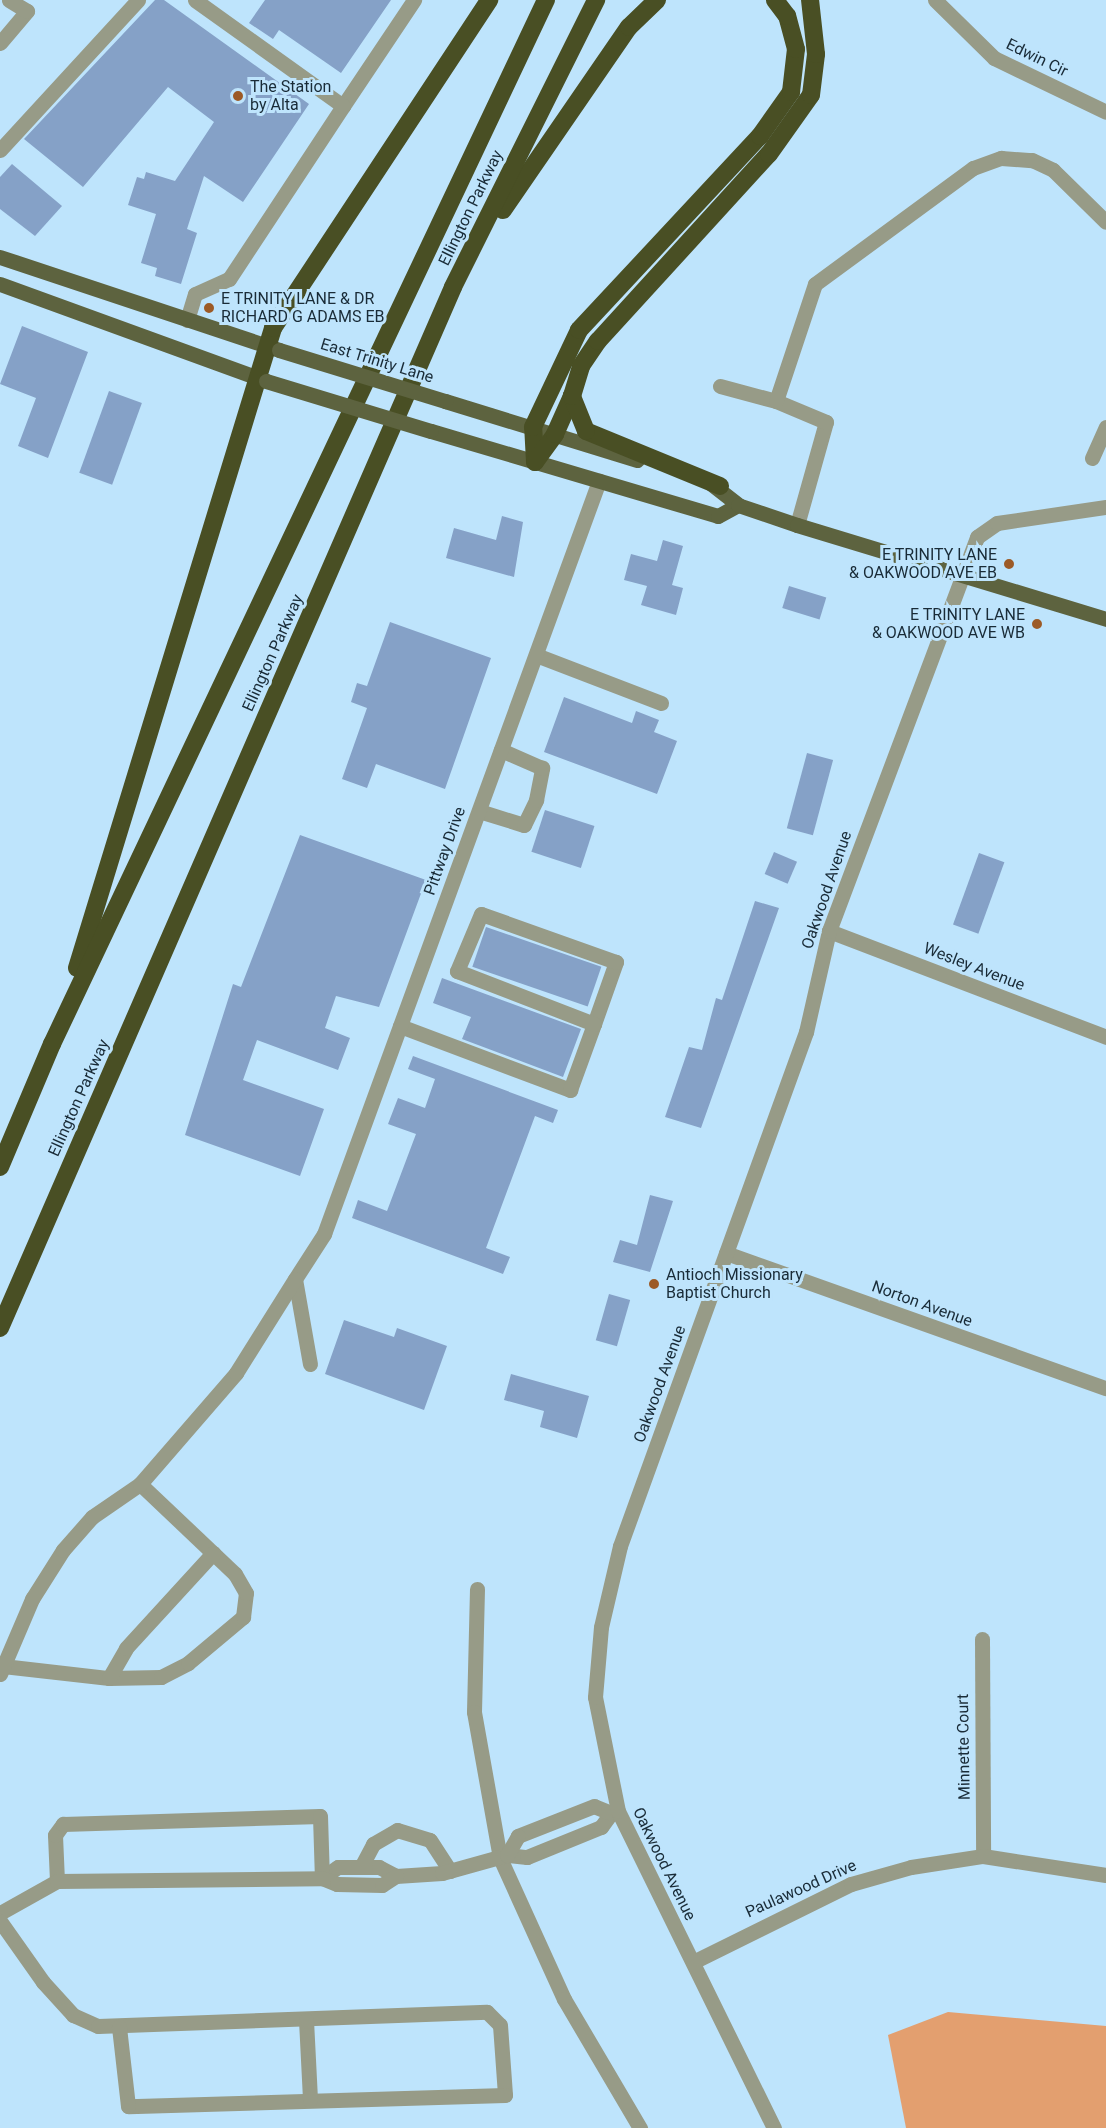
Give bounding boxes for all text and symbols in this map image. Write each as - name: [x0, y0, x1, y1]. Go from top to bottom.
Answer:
- street label: Edwin Cir: [1003, 35, 1071, 81]
- place label: The Station by Alta: [250, 77, 331, 115]
- marker: The Station by Alta: [231, 89, 245, 103]
- street label: Ellington Parkway: [435, 147, 507, 269]
- place label: E TRINITY LANE & DR RICHARD G ADAMS EB: [221, 289, 385, 327]
- marker: E TRINITY LANE & DR RICHARD G ADAMS EB: [202, 301, 216, 315]
- street label: East Trinity Lane: [318, 335, 436, 387]
- place label: E TRINITY LANE & OAKWOOD AVE EB: [849, 545, 997, 583]
- marker: E TRINITY LANE & OAKWOOD AVE EB: [1002, 557, 1016, 571]
- street label: Ellington Parkway: [239, 592, 307, 714]
- place label: E TRINITY LANE & OAKWOOD AVE WB: [872, 605, 1025, 643]
- marker: E TRINITY LANE & OAKWOOD AVE WB: [1030, 617, 1044, 631]
- street label: Pittway Drive: [420, 804, 470, 898]
- street label: Oakwood Avenue: [798, 829, 856, 951]
- street label: Wesley Avenue: [921, 939, 1027, 995]
- street label: Ellington Parkway: [45, 1037, 113, 1159]
- place label: Antioch Missionary Baptist Church: [666, 1265, 803, 1303]
- marker: Antioch Missionary Baptist Church: [647, 1277, 661, 1291]
- street label: Norton Avenue: [869, 1277, 975, 1331]
- street label: Oakwood Avenue: [630, 1323, 690, 1445]
- street label: Minnette Court: [953, 1694, 975, 1800]
- street label: Oakwood Avenue: [628, 1804, 700, 1924]
- street label: Paulawood Drive: [743, 1856, 859, 1922]

